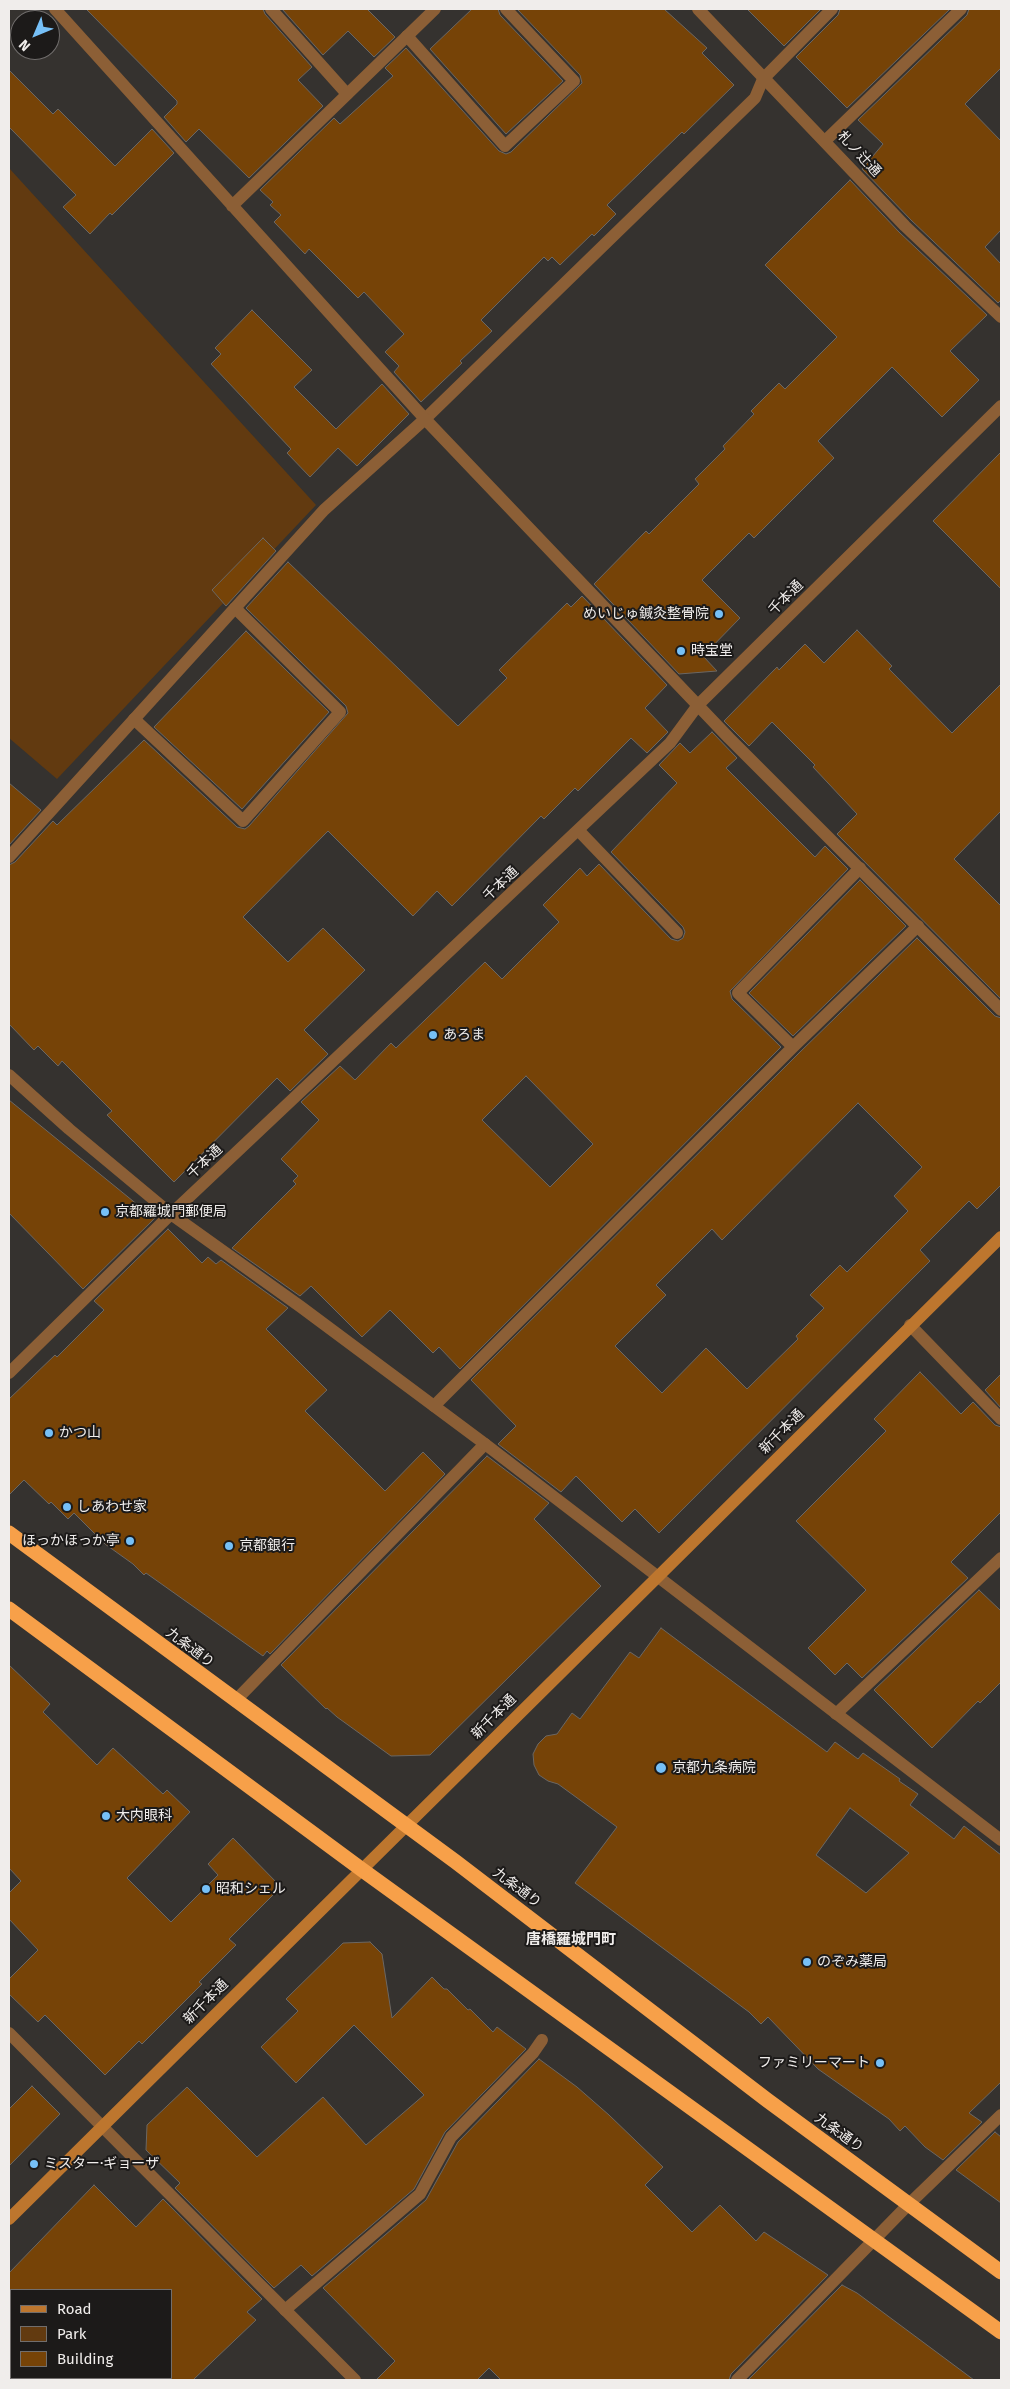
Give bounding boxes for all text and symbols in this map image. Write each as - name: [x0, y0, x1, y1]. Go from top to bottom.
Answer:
- north arrow: [10, 10, 60, 60]
- text: N: [15, 36, 34, 55]
- street label: 札ノ辻通: [834, 128, 884, 180]
- street label: 千本通: [765, 577, 807, 619]
- place label: めいじゅ鍼灸整骨院: [583, 606, 709, 622]
- marker: めいじゅ鍼灸整骨院: [713, 608, 725, 620]
- place label: 時宝堂: [691, 643, 733, 659]
- marker: 時宝堂: [675, 645, 687, 657]
- street label: 千本通: [480, 864, 522, 904]
- place label: あろま: [443, 1027, 485, 1043]
- marker: あろま: [427, 1029, 439, 1041]
- street label: 千本通: [184, 1142, 226, 1182]
- place label: 京都羅城門郵便局: [115, 1204, 227, 1220]
- marker: 京都羅城門郵便局: [99, 1206, 111, 1218]
- street label: 新千本通: [756, 1406, 808, 1458]
- place label: かつ山: [59, 1425, 101, 1441]
- marker: かつ山: [43, 1427, 55, 1439]
- place label: しあわせ家: [77, 1499, 147, 1515]
- marker: しあわせ家: [61, 1501, 73, 1513]
- place label: ほっかほっか亭: [22, 1533, 120, 1549]
- marker: ほっかほっか亭: [124, 1535, 136, 1547]
- place label: 京都銀行: [239, 1538, 295, 1554]
- marker: 京都銀行: [223, 1540, 235, 1552]
- street label: 九条通り: [163, 1624, 217, 1672]
- street label: 新千本通: [468, 1691, 520, 1743]
- place label: 京都九条病院: [672, 1760, 756, 1776]
- marker: 京都九条病院: [654, 1761, 668, 1775]
- place label: 大内眼科: [116, 1808, 172, 1824]
- marker: 大内眼科: [100, 1810, 112, 1822]
- street label: 九条通り: [490, 1864, 544, 1912]
- place label: 昭和シェル: [216, 1881, 286, 1897]
- marker: 昭和シェル: [200, 1883, 212, 1895]
- district label: 唐橋羅城門町: [526, 1931, 616, 1949]
- place label: のぞみ薬局: [817, 1954, 887, 1970]
- marker: のぞみ薬局: [801, 1956, 813, 1968]
- street label: 新千本通: [180, 1976, 232, 2028]
- place label: ファミリーマート: [758, 2055, 870, 2071]
- marker: ファミリーマート: [874, 2057, 886, 2069]
- street label: 九条通り: [811, 2110, 867, 2156]
- place label: ミスター·ギョーザ: [44, 2156, 159, 2172]
- marker: ミスター·ギョーザ: [28, 2158, 40, 2170]
- legend: [10, 2289, 172, 2379]
- text: Road: [57, 2300, 92, 2318]
- text: Park: [57, 2325, 87, 2343]
- text: Building: [57, 2350, 113, 2368]

